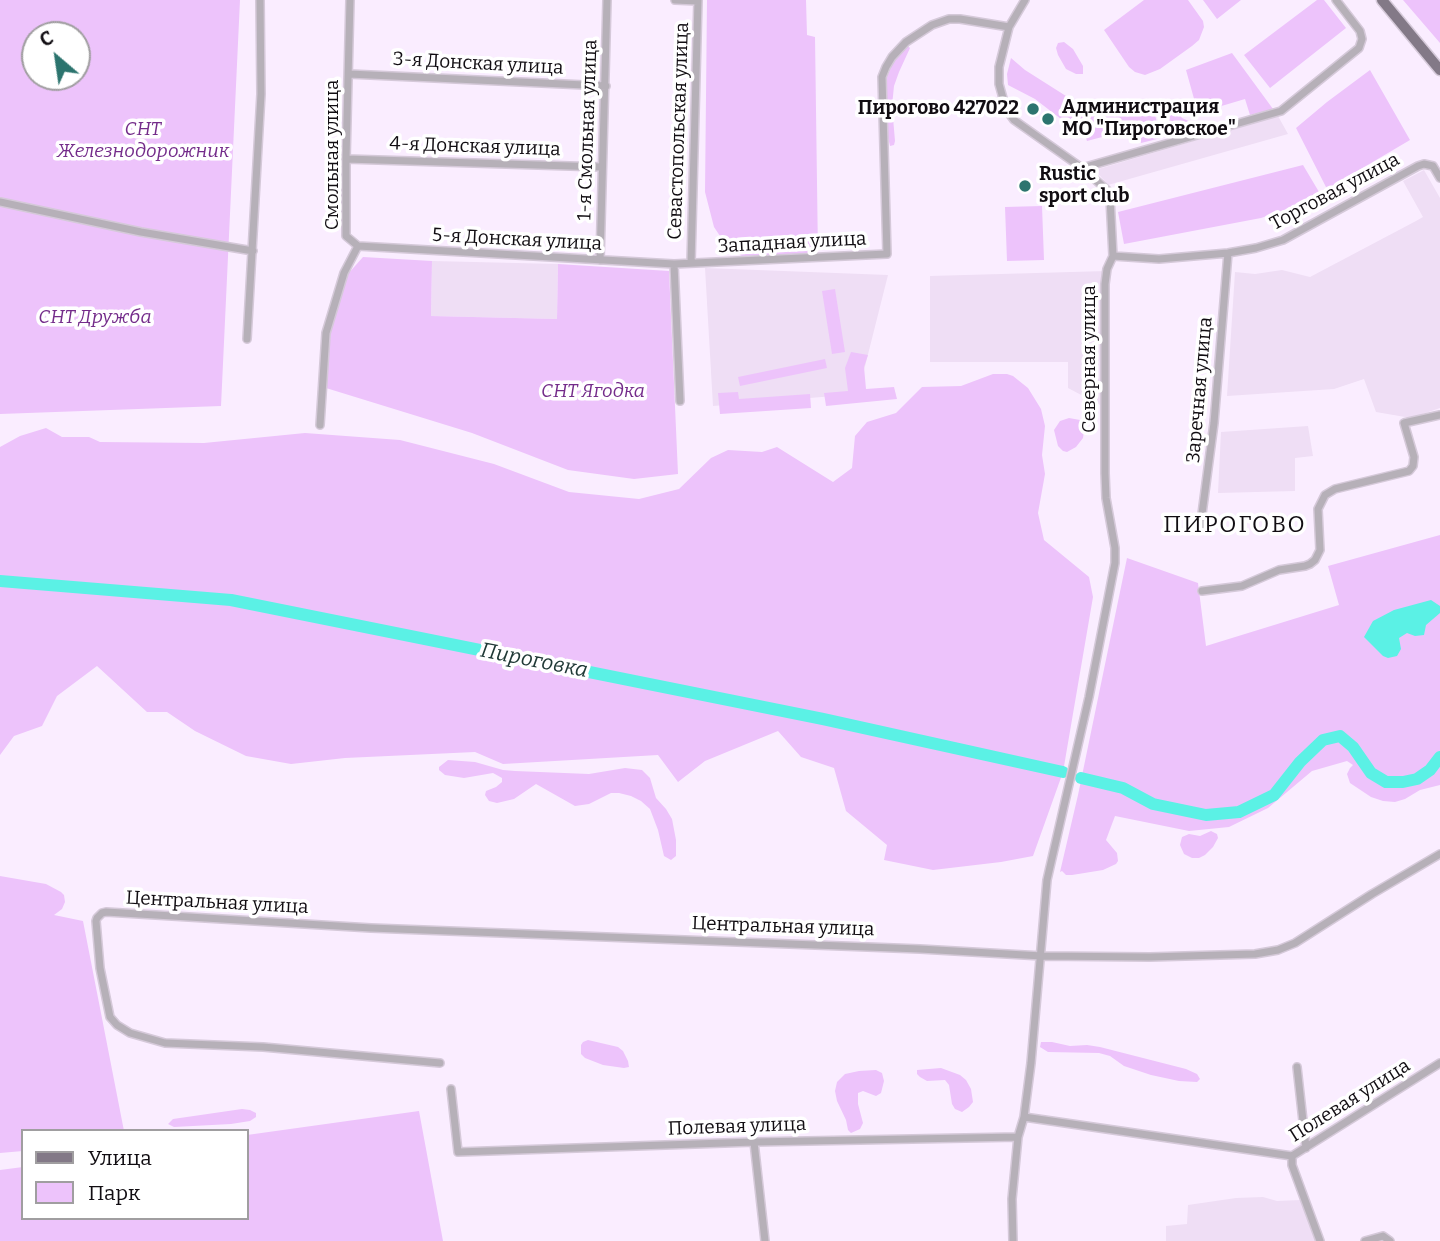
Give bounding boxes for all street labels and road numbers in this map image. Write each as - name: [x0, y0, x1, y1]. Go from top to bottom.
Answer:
- street label: Севастопольская улица: [664, 22, 694, 240]
- street label: 1-я Смольная улица: [573, 39, 603, 221]
- street label: 3-я Донская улица: [392, 48, 564, 80]
- street label: Смольная улица: [322, 80, 344, 230]
- street label: 4-я Донская улица: [389, 133, 561, 161]
- street label: Торговая улица: [1266, 148, 1404, 236]
- street label: 5-я Донская улица: [431, 224, 603, 256]
- street label: Западная улица: [717, 228, 867, 258]
- street label: Северная улица: [1079, 285, 1101, 433]
- street label: Заречная улица: [1182, 316, 1218, 464]
- street label: Центральная улица: [125, 887, 309, 919]
- street label: Центральная улица: [691, 912, 875, 942]
- street label: Полевая улица: [1285, 1055, 1415, 1147]
- street label: Полевая улица: [667, 1113, 807, 1141]

